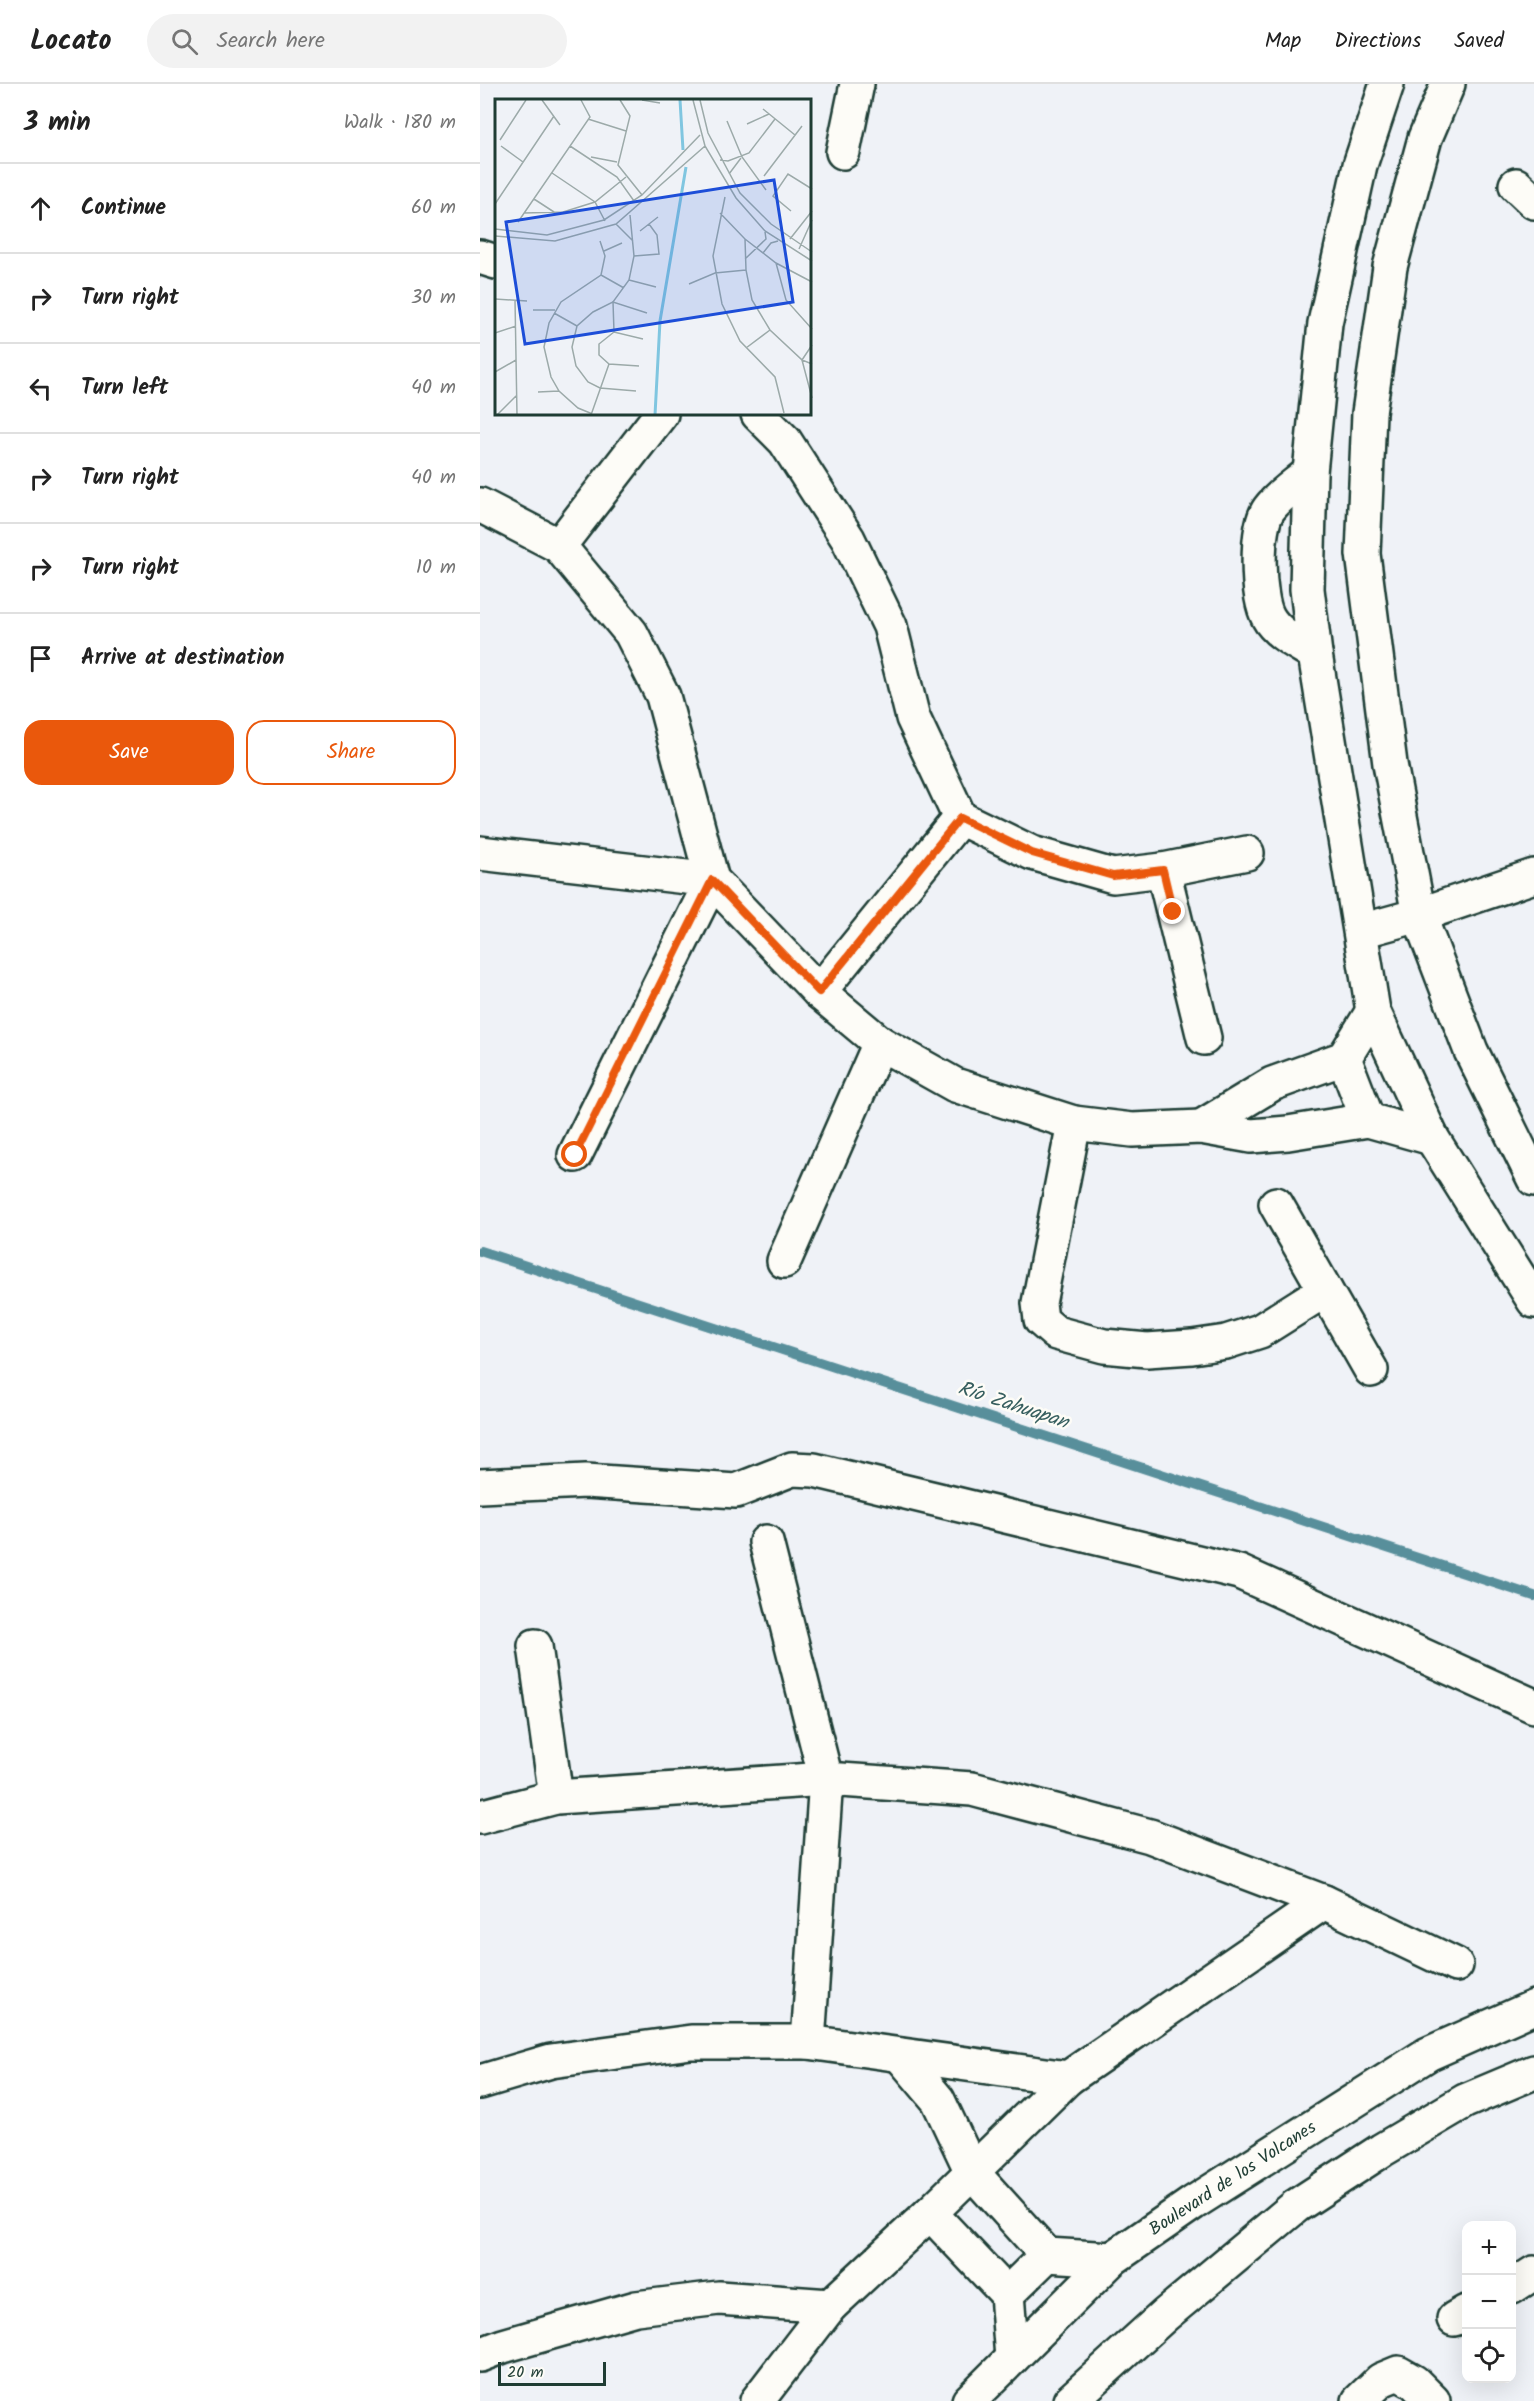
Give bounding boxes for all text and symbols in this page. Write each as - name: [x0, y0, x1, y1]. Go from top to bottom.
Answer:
- search box: [147, 14, 567, 68]
- text: Locato: [30, 19, 111, 64]
- text: Search here: [216, 24, 325, 59]
- icon: search: [168, 25, 201, 58]
- text: Map: [1265, 25, 1301, 58]
- text: Directions: [1334, 25, 1421, 58]
- text: Saved: [1454, 25, 1504, 58]
- inset map: [495, 99, 812, 416]
- text: 3 min: [24, 102, 91, 144]
- text: Walk · 180 m: [344, 107, 456, 139]
- text: Continue: [81, 191, 166, 226]
- icon: ahead: [24, 192, 57, 225]
- text: 60 m: [411, 192, 456, 224]
- text: Turn right: [81, 281, 179, 316]
- icon: right: [24, 282, 57, 315]
- text: 30 m: [411, 282, 456, 314]
- text: Turn left: [81, 371, 168, 406]
- icon: left: [24, 372, 57, 405]
- text: 40 m: [411, 372, 456, 404]
- text: Turn right: [81, 461, 179, 496]
- icon: right: [24, 462, 57, 495]
- text: 40 m: [411, 462, 456, 494]
- text: Turn right: [81, 551, 179, 586]
- icon: right: [24, 552, 57, 585]
- text: 10 m: [416, 552, 456, 584]
- text: Arrive at destination: [81, 641, 284, 676]
- icon: arrive: [24, 642, 57, 675]
- button: Save: [24, 720, 234, 785]
- button: Share: [246, 720, 456, 785]
- route end: [1159, 898, 1185, 924]
- route start: [561, 1141, 587, 1167]
- water label: Río Zahuapan: [954, 1373, 1074, 1439]
- street label: Boulevard de los Volcanes: [1143, 2114, 1323, 2244]
- map controls: [1462, 2221, 1516, 2383]
- button: +: [1462, 2221, 1516, 2275]
- button: −: [1462, 2275, 1516, 2329]
- button: locate: [1462, 2329, 1516, 2383]
- scale bar: [498, 2359, 606, 2386]
- text: 20 m: [507, 2360, 543, 2385]

